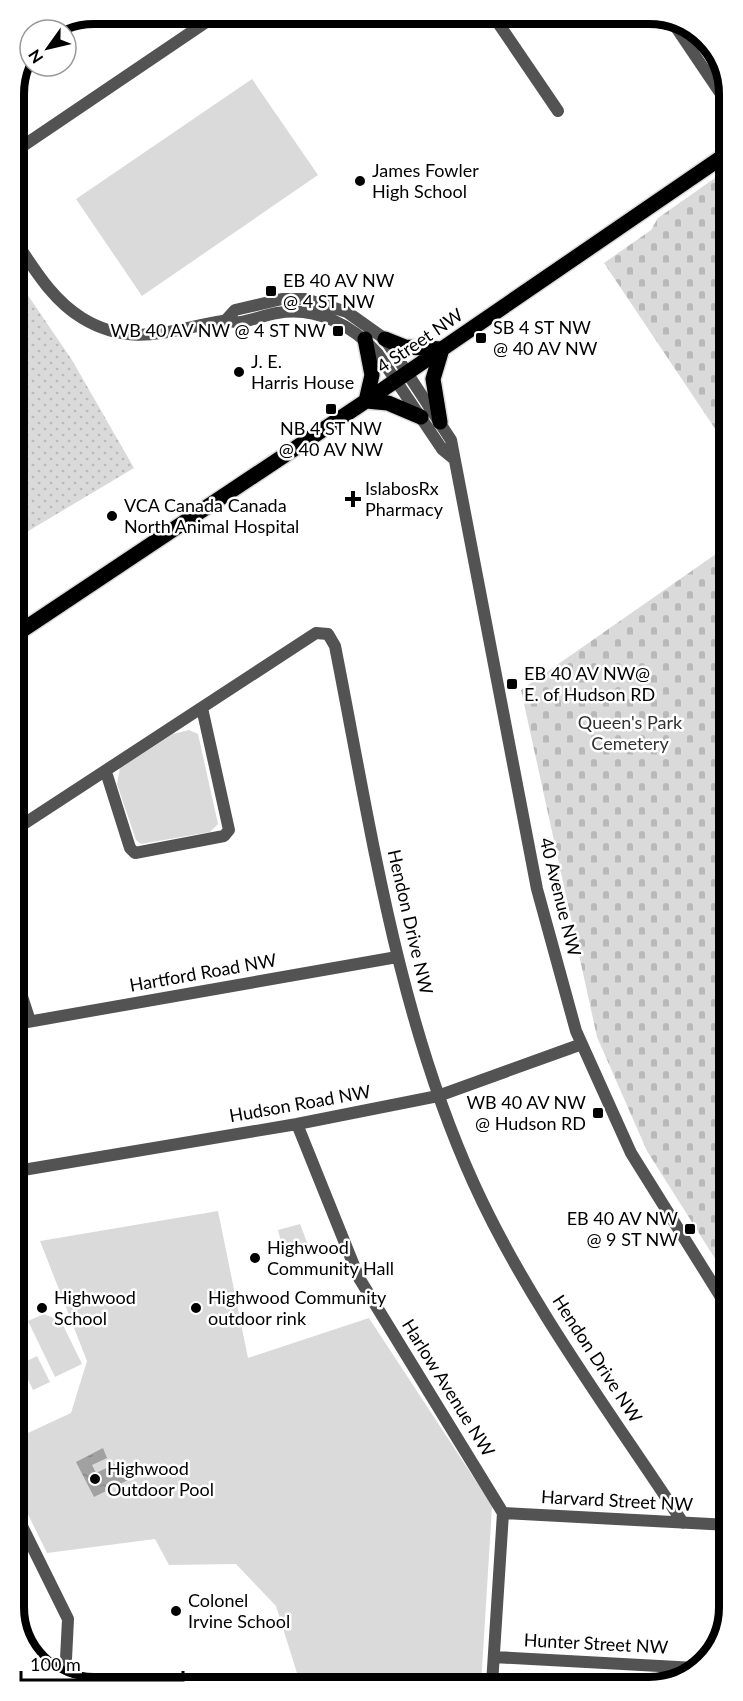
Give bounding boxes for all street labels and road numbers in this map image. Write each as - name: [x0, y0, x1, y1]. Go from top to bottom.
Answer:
- street label: 4 Street NW: [372, 303, 467, 377]
- street label: 40 Avenue NW: [536, 835, 586, 959]
- street label: Hendon Drive NW: [384, 847, 438, 997]
- street label: Hartford Road NW: [128, 948, 278, 996]
- street label: Hudson Road NW: [227, 1080, 373, 1126]
- street label: Hendon Drive NW: [548, 1290, 648, 1427]
- street label: Harlow Avenue NW: [398, 1315, 500, 1460]
- street label: Harvard Street NW: [540, 1485, 694, 1515]
- street label: Hunter Street NW: [523, 1628, 669, 1658]

